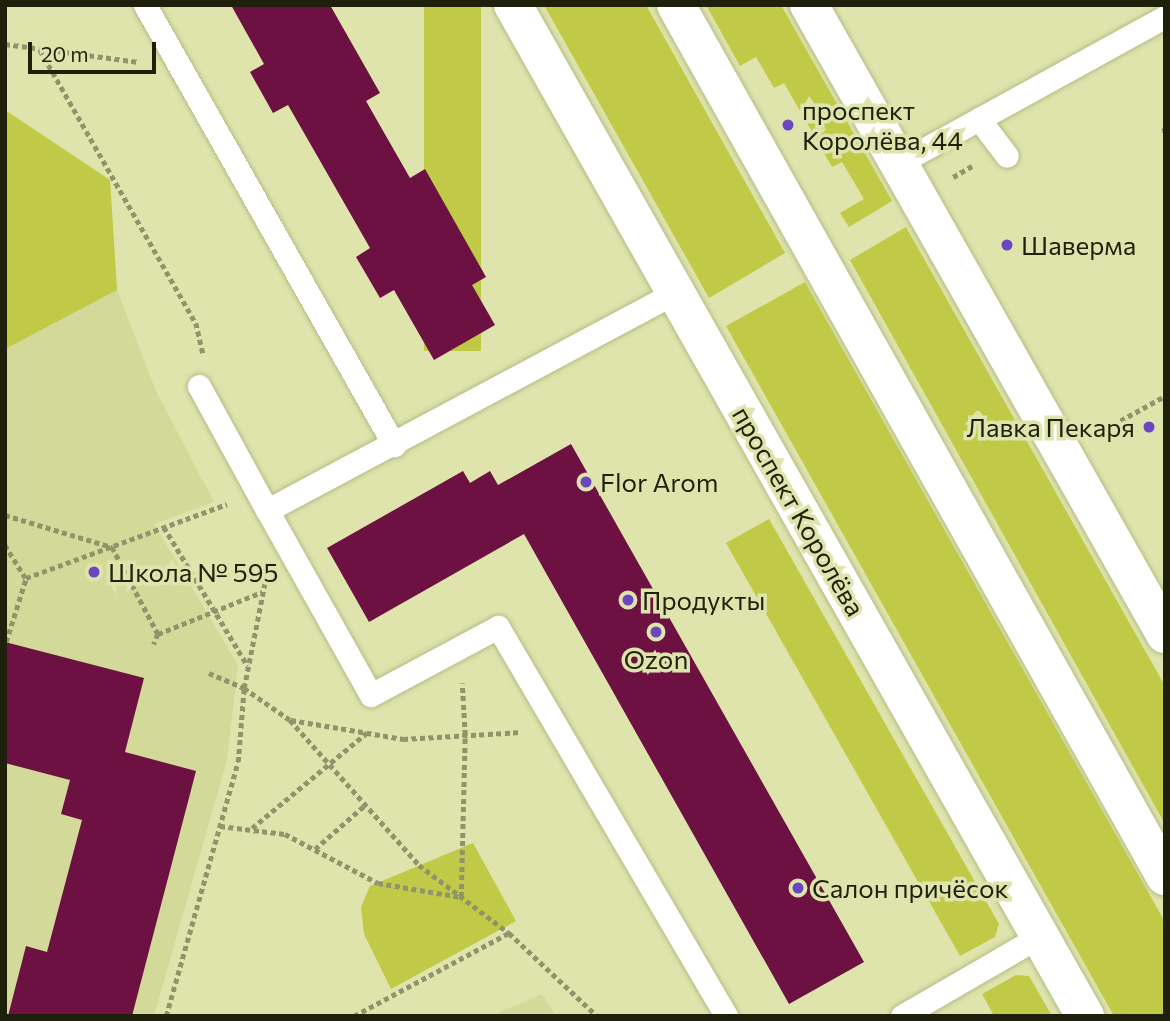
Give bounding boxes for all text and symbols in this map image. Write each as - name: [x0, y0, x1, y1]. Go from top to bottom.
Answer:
- scale bar: [32, 28, 159, 72]
- text: 20 m: [41, 41, 89, 66]
- place label: проспект Королёва, 44: [802, 94, 963, 156]
- marker: проспект Королёва, 44: [780, 117, 796, 133]
- place label: Шаверма: [1021, 229, 1136, 261]
- marker: Шаверма: [999, 237, 1015, 253]
- street label: проспект Королёва: [726, 401, 872, 621]
- place label: Лавка Пекаря: [966, 411, 1135, 443]
- marker: Лавка Пекаря: [1141, 419, 1157, 435]
- place label: Flor Arom: [600, 466, 719, 498]
- marker: Flor Arom: [578, 474, 594, 490]
- place label: Школа № 595: [108, 556, 278, 588]
- marker: Школа № 595: [86, 564, 102, 580]
- place label: Продукты: [642, 584, 765, 616]
- marker: Продукты: [620, 592, 636, 608]
- marker: Ozon: [648, 624, 664, 640]
- place label: Ozon: [624, 643, 688, 675]
- place label: Салон причёсок: [812, 872, 1008, 904]
- marker: Салон причёсок: [790, 880, 806, 896]

